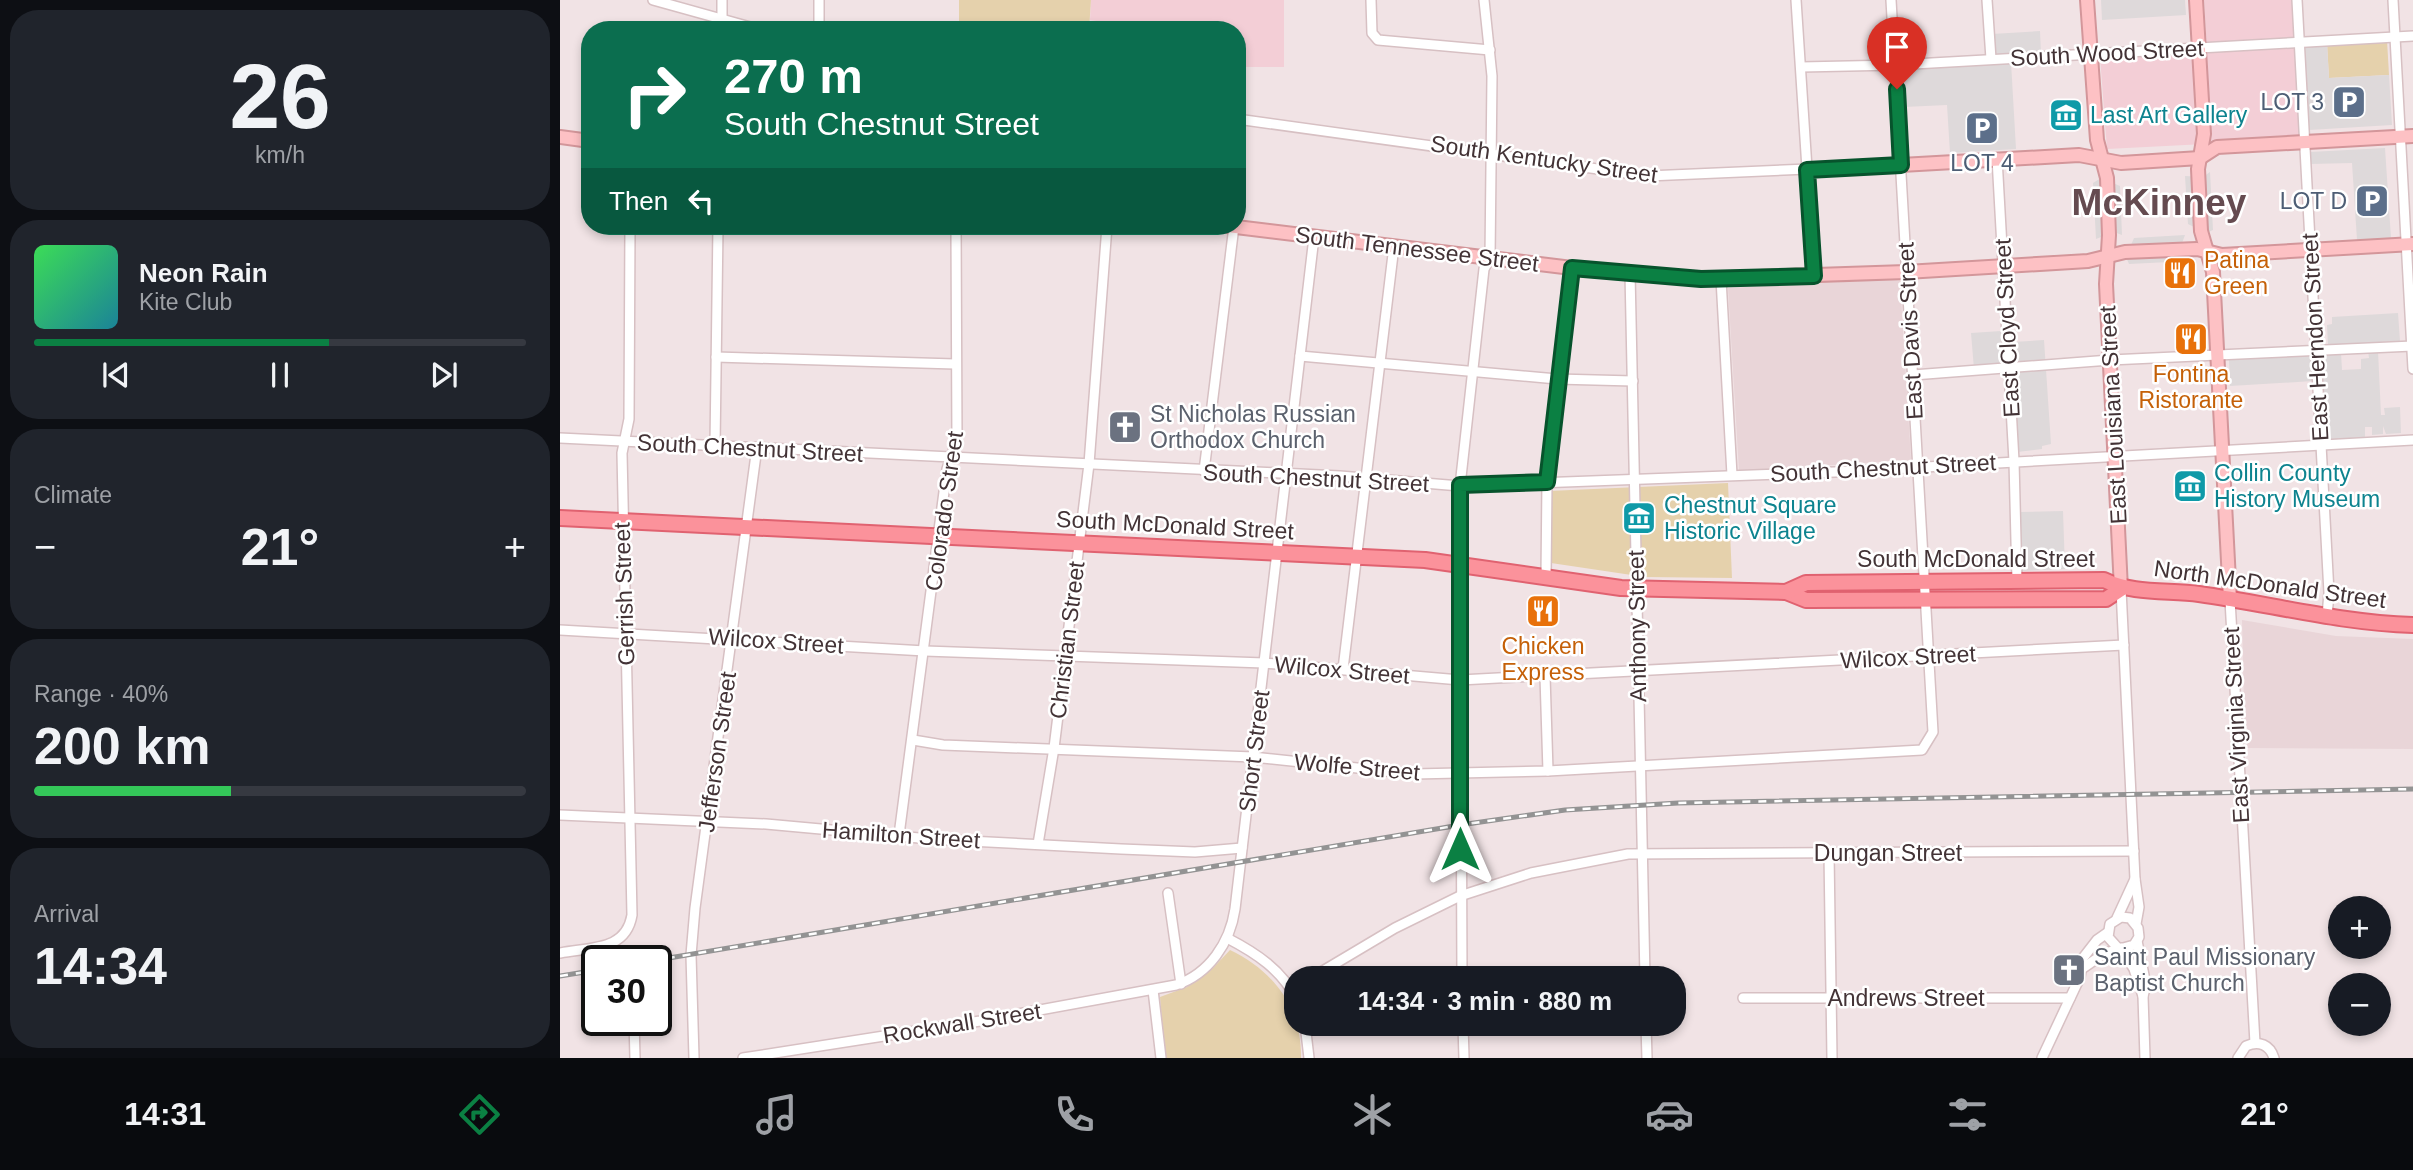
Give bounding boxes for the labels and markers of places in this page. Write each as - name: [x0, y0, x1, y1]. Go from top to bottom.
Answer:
- pin: [1867, 17, 1927, 89]
- parking icon: LOT 3: [2330, 83, 2368, 121]
- place label: LOT 3: [2261, 89, 2324, 115]
- museum icon: Last Art Gallery: [2047, 96, 2085, 134]
- place label: Last Art Gallery: [2090, 102, 2248, 128]
- parking icon: LOT 4: [1963, 109, 2001, 147]
- place label: LOT 4: [1950, 150, 2014, 176]
- parking icon: LOT D: [2353, 182, 2391, 220]
- place label: LOT D: [2280, 188, 2347, 214]
- place label: Patina Green: [2204, 247, 2269, 299]
- restaurant icon: Patina Green: [2161, 254, 2199, 292]
- restaurant icon: Fontina Ristorante: [2172, 320, 2210, 358]
- place label: Fontina Ristorante: [2139, 361, 2243, 413]
- place label: St Nicholas Russian Orthodox Church: [1150, 401, 1356, 453]
- church icon: St Nicholas Russian Orthodox Church: [1106, 408, 1144, 446]
- place label: Collin County History Museum: [2214, 460, 2380, 512]
- museum icon: Collin County History Museum: [2171, 467, 2209, 505]
- place label: Chestnut Square Historic Village: [1664, 492, 1837, 544]
- museum icon: Chestnut Square Historic Village: [1620, 499, 1658, 537]
- restaurant icon: Chicken Express: [1524, 592, 1562, 630]
- place label: Chicken Express: [1501, 633, 1585, 685]
- place label: Saint Paul Missionary Baptist Church: [2094, 944, 2316, 996]
- church icon: Saint Paul Missionary Baptist Church: [2050, 951, 2088, 989]

